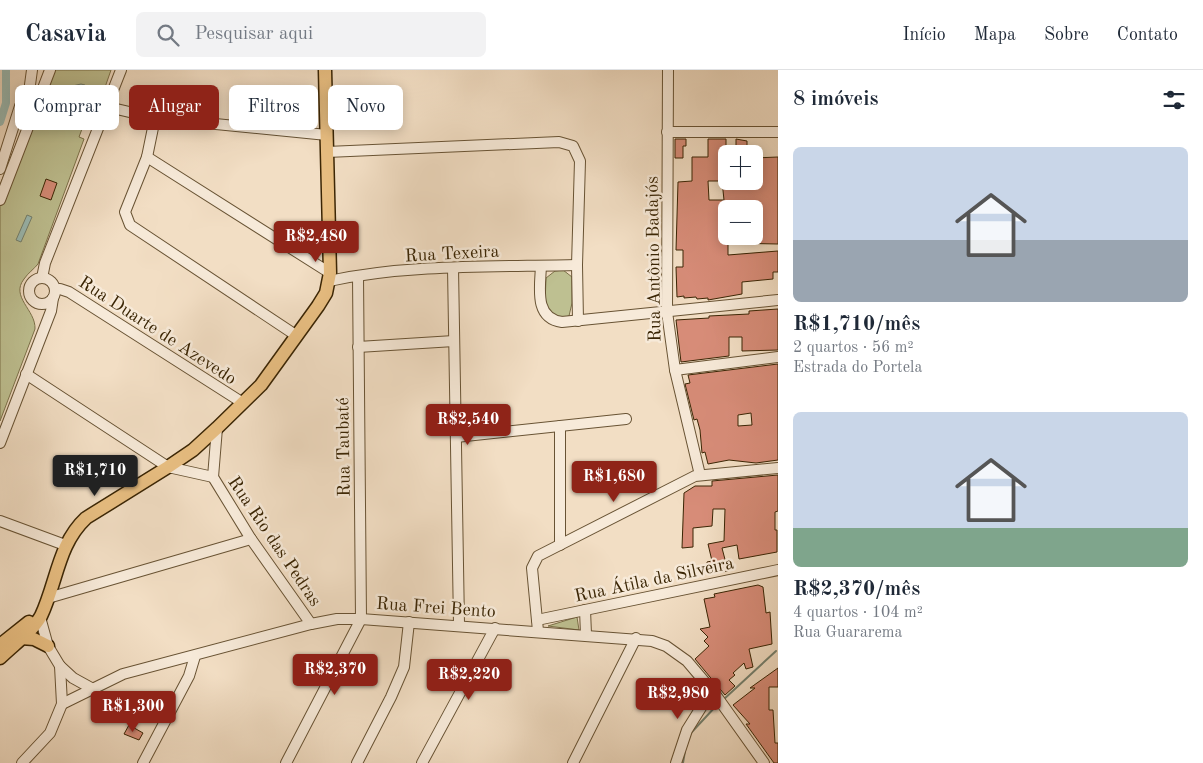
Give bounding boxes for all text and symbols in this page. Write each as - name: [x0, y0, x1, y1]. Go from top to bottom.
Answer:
- search box: [136, 12, 486, 57]
- icon: search: [154, 21, 182, 49]
- text: Casavia: [25, 23, 106, 47]
- text: Pesquisar aqui: [194, 25, 313, 44]
- text: Início: [902, 26, 946, 44]
- text: Mapa: [974, 26, 1016, 44]
- text: Sobre: [1044, 26, 1089, 44]
- text: Contato: [1117, 26, 1178, 44]
- chip: Comprar: [15, 85, 119, 130]
- chip: Alugar: [129, 85, 219, 130]
- chip: Filtros: [229, 85, 318, 130]
- chip: Novo: [328, 85, 403, 130]
- icon: filters: [1160, 86, 1188, 114]
- text: 8 imóveis: [793, 89, 878, 110]
- map controls: [718, 145, 763, 245]
- button: +: [718, 145, 763, 190]
- street label: Rua Antônio Badajós: [644, 176, 664, 342]
- icon: home: [946, 180, 1036, 270]
- button: −: [718, 200, 763, 245]
- pin: R$2,480: [270, 220, 362, 263]
- text: R$2,480: [285, 229, 347, 245]
- street label: Rua Texeira: [404, 243, 500, 265]
- street label: Rua Duarte de Azevedo: [75, 273, 240, 389]
- text: R$1,710/mês: [793, 314, 920, 335]
- text: 2 quartos · 56 m²: [793, 340, 914, 356]
- text: Estrada do Portela: [793, 360, 922, 376]
- street label: Rua Taubaté: [334, 397, 354, 497]
- pin: R$2,540: [422, 404, 514, 446]
- text: R$2,540: [437, 412, 499, 428]
- icon: home: [946, 445, 1036, 535]
- pin: R$1,710: [49, 454, 141, 497]
- pin: R$1,680: [568, 460, 660, 503]
- text: R$1,710: [64, 463, 126, 479]
- text: R$1,680: [583, 469, 645, 485]
- street label: Rua Rio das Pedras: [224, 473, 324, 610]
- street label: Rua Átila da Silveira: [572, 550, 736, 606]
- text: R$2,370/mês: [793, 579, 920, 600]
- street label: Rua Frei Bento: [376, 595, 496, 621]
- text: 4 quartos · 104 m²: [793, 605, 923, 621]
- text: Rua Guararema: [793, 625, 902, 641]
- pin: R$2,370: [289, 654, 381, 696]
- pin: R$2,220: [423, 658, 515, 701]
- text: R$2,370: [304, 662, 366, 678]
- text: R$2,220: [438, 667, 500, 683]
- pin: R$2,980: [632, 678, 724, 720]
- text: R$2,980: [647, 686, 709, 702]
- pin: R$1,300: [87, 690, 179, 733]
- text: R$1,300: [102, 699, 164, 715]

